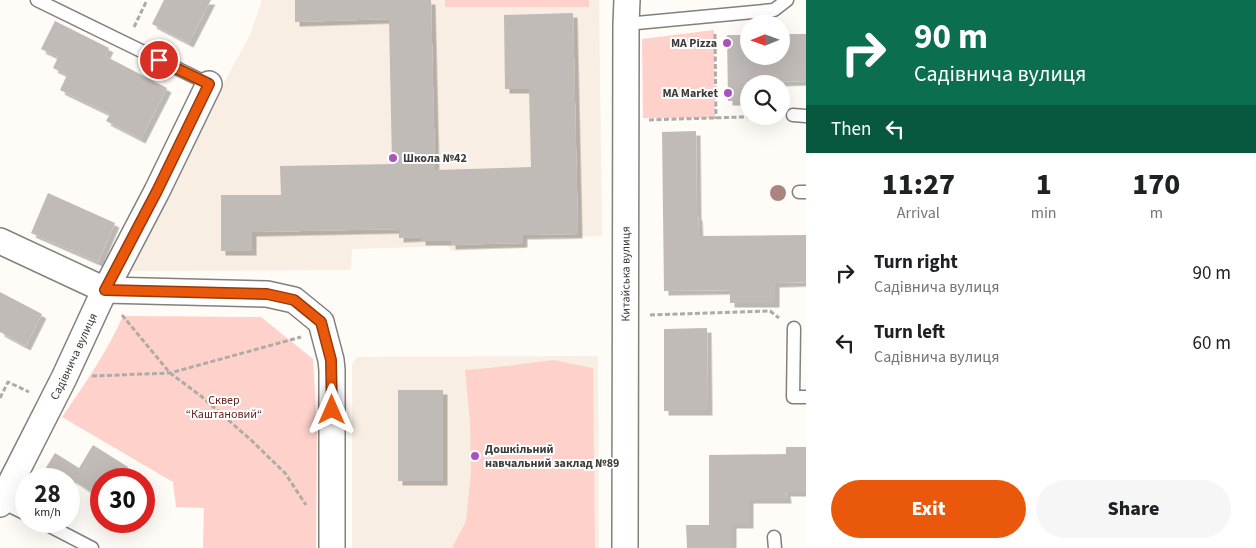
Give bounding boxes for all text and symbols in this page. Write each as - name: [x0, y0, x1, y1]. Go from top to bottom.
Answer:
- text: 90 m: [914, 12, 988, 62]
- north arrow: [740, 15, 790, 65]
- map controls: [740, 15, 790, 125]
- icon: right: [831, 20, 896, 85]
- place label: MA Pizza: [671, 35, 717, 52]
- marker: MA Pizza: [721, 37, 733, 49]
- pin: [138, 39, 180, 81]
- icon: arrive: [145, 46, 173, 74]
- text: Садівнича вулиця: [914, 58, 1086, 90]
- button: search: [740, 75, 790, 125]
- place label: MA Market: [662, 85, 718, 102]
- marker: MA Market: [722, 87, 734, 99]
- icon: left: [881, 115, 909, 143]
- text: Then: [831, 116, 871, 143]
- place label: Школа №42: [403, 150, 467, 167]
- marker: Школа №42: [387, 152, 399, 164]
- text: 11:27: [882, 163, 955, 206]
- text: 1: [1036, 163, 1052, 206]
- text: 170: [1132, 163, 1180, 206]
- text: Arrival: [897, 202, 940, 224]
- text: min: [1031, 202, 1057, 224]
- text: m: [1150, 202, 1163, 224]
- street label: Китайська вулиця: [617, 226, 634, 322]
- text: Turn right: [874, 249, 958, 276]
- icon: right: [831, 259, 859, 287]
- text: 90 m: [1193, 260, 1231, 287]
- text: Садівнича вулиця: [874, 276, 999, 298]
- street label: Садівнича вулиця: [46, 310, 101, 403]
- text: Turn left: [874, 319, 945, 346]
- icon: left: [831, 329, 859, 357]
- text: 60 m: [1193, 330, 1231, 357]
- text: Садівнича вулиця: [874, 346, 999, 368]
- position arrow: [305, 383, 357, 435]
- park label: Сквер “Каштановий“: [186, 392, 262, 423]
- place label: Дошкільний навчальний заклад №89: [485, 441, 619, 472]
- marker: Дошкільний навчальний заклад №89: [469, 450, 481, 462]
- speed limit sign: 30: [90, 468, 155, 533]
- text: 28: [34, 476, 61, 512]
- button: Exit: [831, 480, 1026, 538]
- button: Share: [1036, 480, 1231, 538]
- text: km/h: [34, 504, 61, 521]

